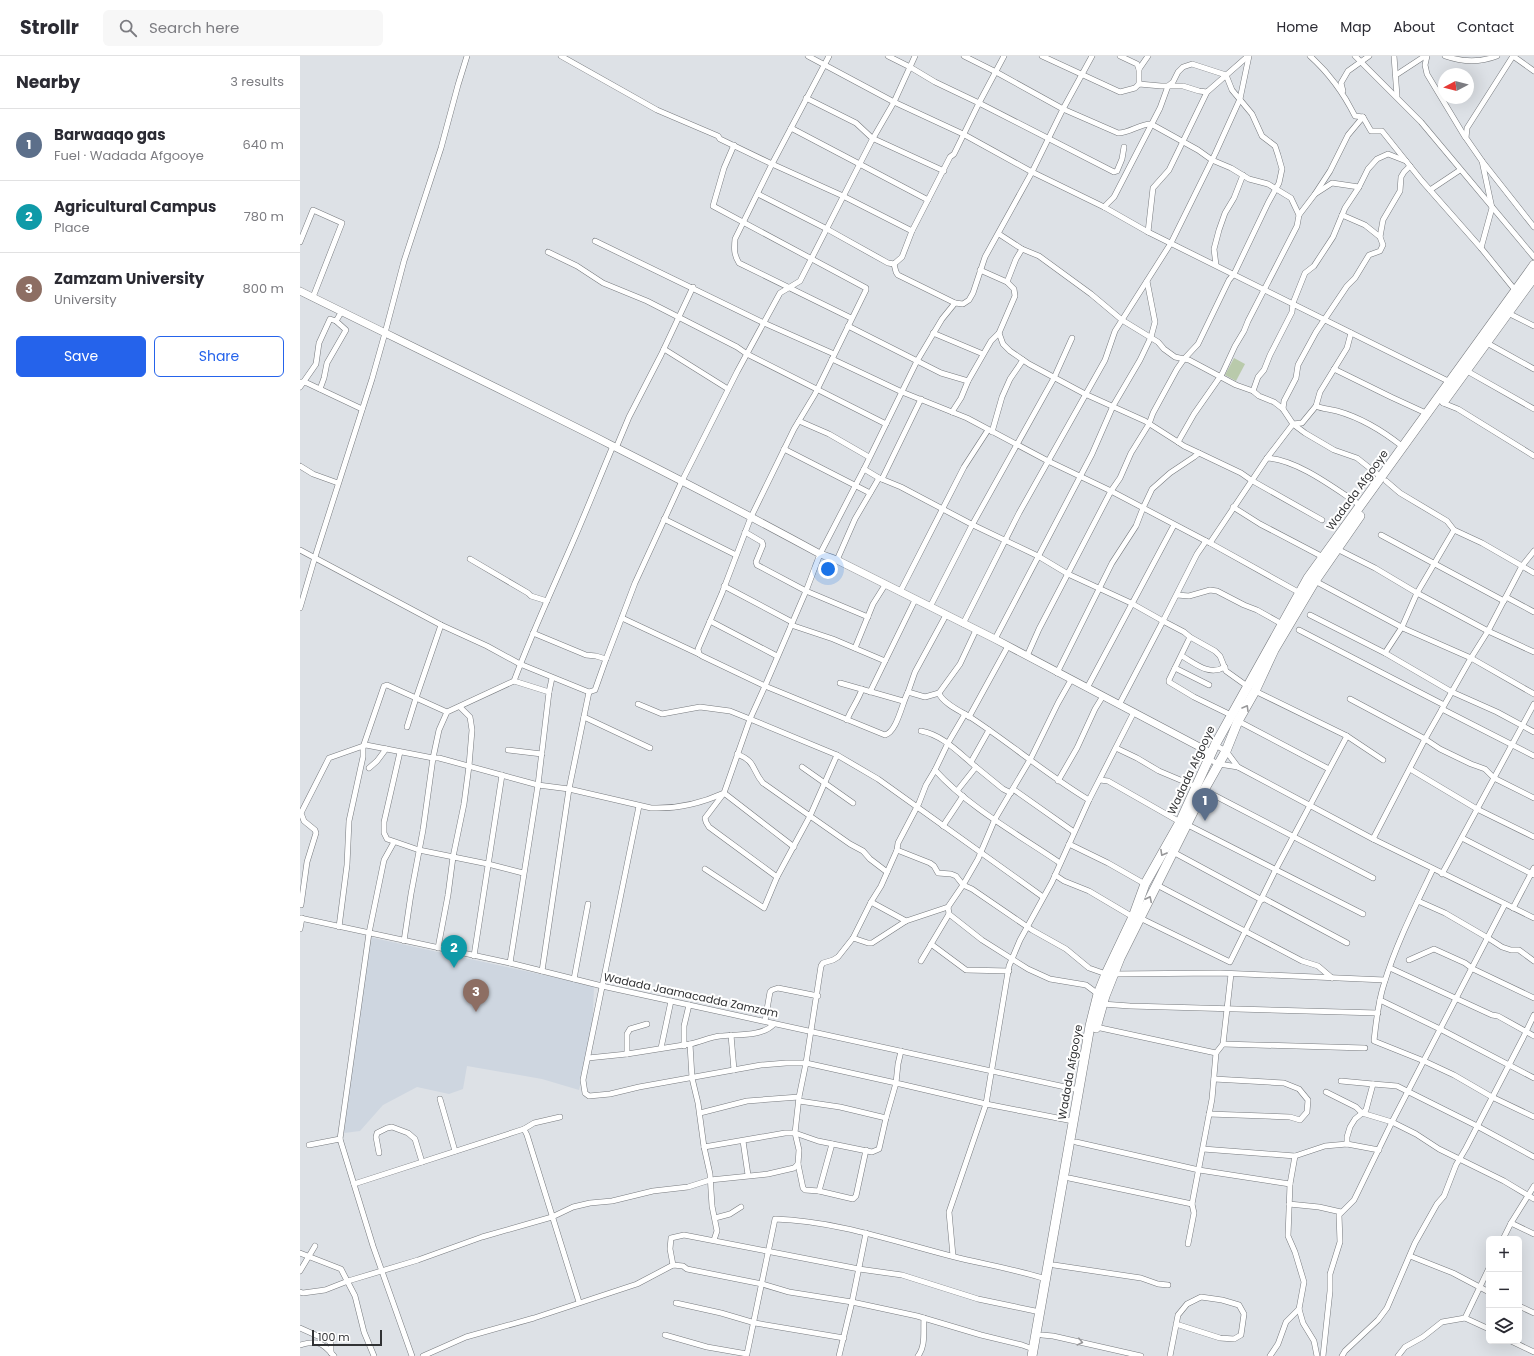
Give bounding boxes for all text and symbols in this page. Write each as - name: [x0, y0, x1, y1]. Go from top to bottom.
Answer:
- search box: [103, 10, 383, 46]
- text: Strollr: [20, 14, 79, 41]
- icon: search: [117, 17, 139, 39]
- text: Search here: [149, 17, 239, 38]
- text: Home: [1276, 17, 1318, 37]
- text: Map: [1340, 17, 1371, 37]
- text: About: [1393, 17, 1435, 37]
- text: Contact: [1457, 17, 1514, 37]
- north arrow: [1438, 68, 1474, 104]
- text: Nearby: [16, 70, 80, 94]
- text: 3 results: [230, 72, 284, 91]
- text: Barwaaqo gas: [54, 124, 166, 145]
- text: 1: [27, 135, 31, 154]
- text: 640 m: [243, 135, 284, 154]
- text: Fuel · Wadada Afgooye: [54, 146, 204, 165]
- text: Agricultural Campus: [54, 196, 216, 217]
- text: 2: [25, 207, 33, 226]
- text: 780 m: [244, 207, 284, 226]
- text: Place: [54, 218, 89, 237]
- text: Zamzam University: [54, 268, 204, 289]
- text: 3: [25, 279, 33, 298]
- text: 800 m: [243, 279, 284, 298]
- text: University: [54, 290, 117, 309]
- button: Save: [16, 336, 146, 377]
- button: Share: [154, 336, 284, 377]
- street label: Wadada Afgooye: [1322, 446, 1392, 534]
- your location: [818, 559, 838, 579]
- one-way arrow: [1241, 705, 1248, 712]
- street label: Wadada Afgooye: [1163, 723, 1219, 817]
- pin: 1: [1192, 788, 1218, 821]
- one-way arrow: [1160, 849, 1167, 856]
- one-way arrow: [1144, 896, 1152, 903]
- pin: 2: [441, 935, 467, 968]
- street label: Wadada Jaamacadda Zamzam: [602, 969, 780, 1021]
- pin: 3: [463, 979, 489, 1012]
- street label: Wadada Afgooye: [1054, 1023, 1086, 1121]
- map controls: [1486, 1236, 1522, 1344]
- button: +: [1486, 1236, 1522, 1272]
- button: −: [1486, 1272, 1522, 1308]
- button: layers: [1486, 1308, 1522, 1344]
- scale bar: [312, 1328, 382, 1347]
- text: 100 m: [318, 1329, 350, 1345]
- one-way arrow: [1077, 1337, 1083, 1345]

